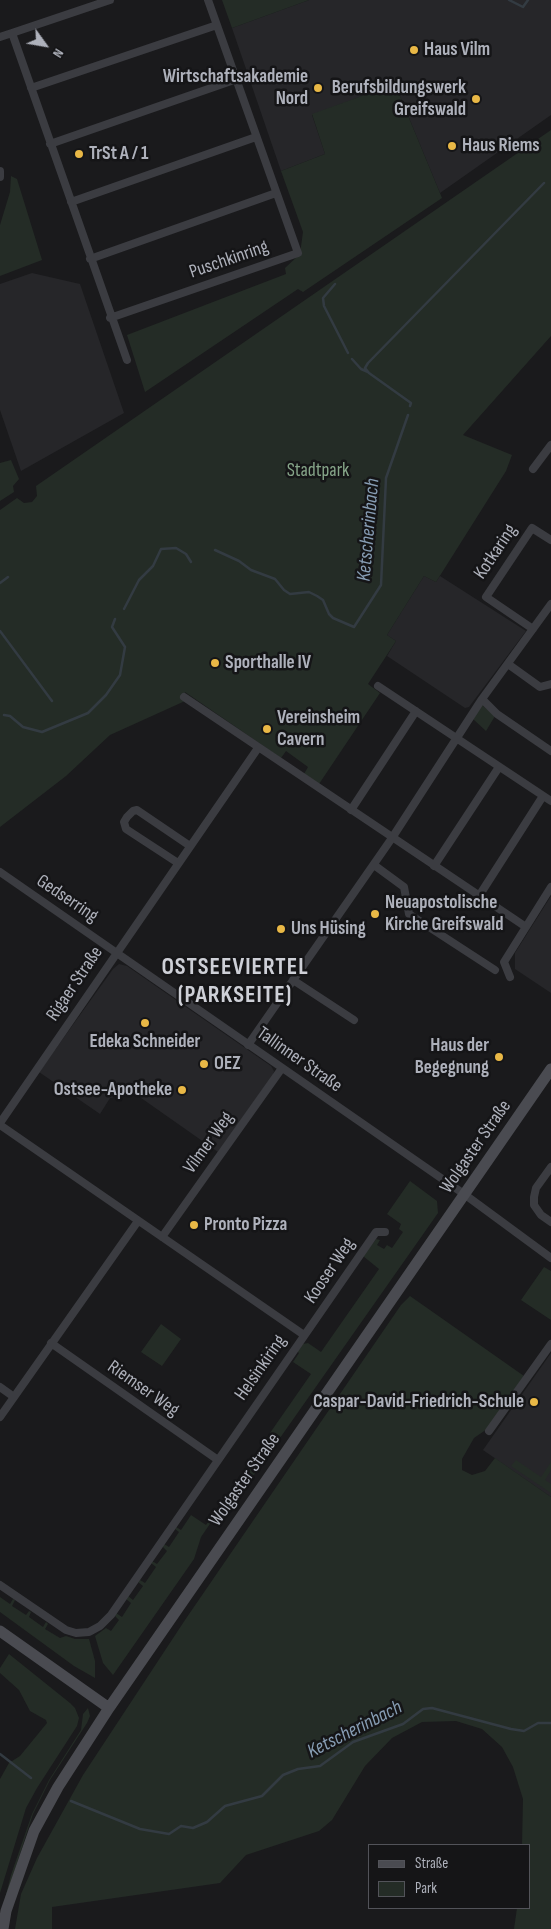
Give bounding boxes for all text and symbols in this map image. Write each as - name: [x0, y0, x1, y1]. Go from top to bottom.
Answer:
- north arrow: [20, 20, 70, 70]
- place label: Haus Vilm: [424, 39, 490, 61]
- marker: Haus Vilm: [408, 44, 420, 56]
- text: N: [49, 46, 67, 61]
- place label: Wirtschaftsakademie Nord: [163, 66, 308, 110]
- place label: Berufsbildungswerk Greifswald: [332, 77, 466, 121]
- marker: Wirtschaftsakademie Nord: [312, 82, 324, 94]
- marker: Berufsbildungswerk Greifswald: [470, 93, 482, 105]
- place label: Haus Riems: [462, 135, 540, 157]
- marker: Haus Riems: [446, 140, 458, 152]
- place label: TrSt A / 1: [89, 143, 149, 165]
- marker: TrSt A / 1: [73, 148, 85, 160]
- street label: Puschkinring: [186, 236, 272, 284]
- park label: Stadtpark: [287, 460, 349, 482]
- water label: Ketscherinbach: [353, 478, 385, 582]
- street label: Kotkaring: [469, 520, 523, 584]
- place label: Sporthalle IV: [225, 652, 311, 674]
- marker: Sporthalle IV: [209, 657, 221, 669]
- place label: Vereinsheim Cavern: [277, 707, 360, 751]
- marker: Vereinsheim Cavern: [261, 723, 273, 735]
- street label: Gedserring: [32, 870, 102, 928]
- place label: Neuapostolische Kirche Greifswald: [385, 892, 503, 936]
- marker: Neuapostolische Kirche Greifswald: [369, 908, 381, 920]
- place label: Uns Hüsing: [291, 918, 366, 940]
- marker: Uns Hüsing: [275, 923, 287, 935]
- street label: Rigaer Straße: [42, 942, 108, 1026]
- district label: OSTSEEVIERTEL (PARKSEITE): [160, 954, 310, 1010]
- marker: Edeka Schneider: [139, 1017, 151, 1029]
- street label: Tallinner Straße: [252, 1022, 346, 1098]
- place label: Edeka Schneider: [90, 1031, 200, 1053]
- place label: Haus der Begegnung: [415, 1035, 489, 1079]
- marker: Haus der Begegnung: [493, 1051, 505, 1063]
- place label: OEZ: [214, 1053, 241, 1075]
- marker: OEZ: [198, 1058, 210, 1070]
- place label: Ostsee-Apotheke: [54, 1079, 172, 1101]
- marker: Ostsee-Apotheke: [176, 1084, 188, 1096]
- street label: Wolgaster Straße: [435, 1096, 517, 1198]
- street label: Vilmer Weg: [179, 1108, 239, 1178]
- place label: Pronto Pizza: [204, 1214, 287, 1236]
- marker: Pronto Pizza: [188, 1219, 200, 1231]
- street label: Kooser Weg: [300, 1234, 360, 1308]
- street label: Helsinkiring: [230, 1331, 292, 1405]
- street label: Riemser Weg: [103, 1356, 183, 1422]
- place label: Caspar-David-Friedrich-Schule: [313, 1391, 524, 1413]
- marker: Caspar-David-Friedrich-Schule: [528, 1396, 540, 1408]
- street label: Wolgaster Straße: [204, 1429, 286, 1531]
- water label: Ketscherinbach: [304, 1696, 406, 1764]
- legend: [368, 1844, 531, 1909]
- text: Straße: [415, 1854, 448, 1873]
- text: Park: [415, 1879, 437, 1898]

